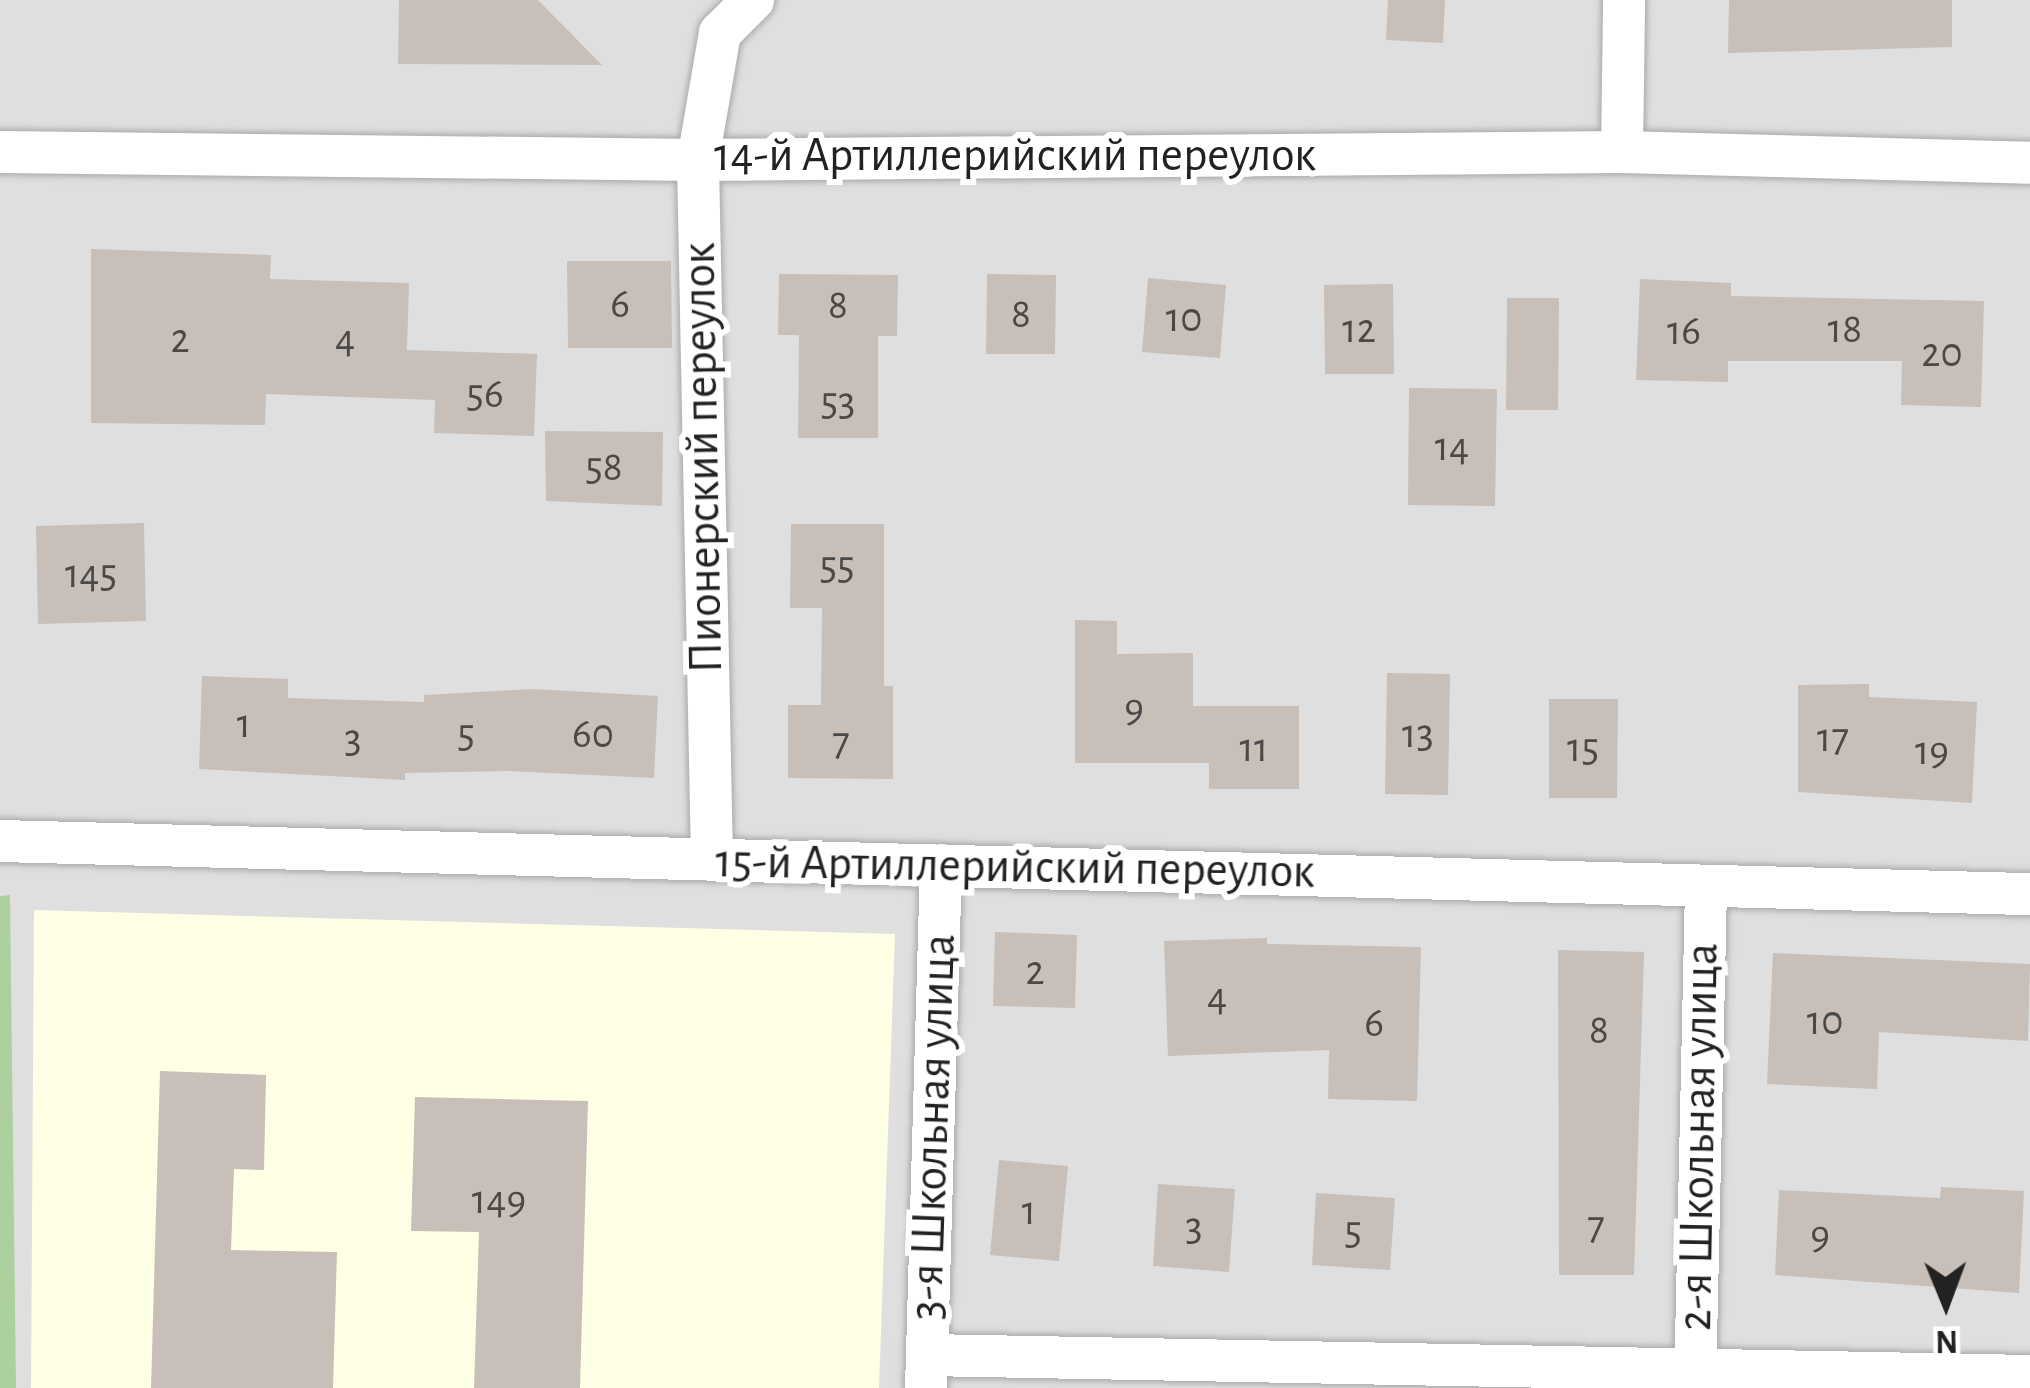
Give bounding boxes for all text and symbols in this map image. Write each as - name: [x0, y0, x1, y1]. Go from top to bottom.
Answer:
- street label: 14-й Артиллерийский переулок: [714, 128, 1316, 186]
- street label: Пионерский переулок: [671, 242, 737, 674]
- house number: 6: [610, 279, 630, 329]
- house number: 8: [828, 280, 848, 330]
- house number: 8: [1011, 289, 1031, 339]
- house number: 10: [1166, 293, 1202, 343]
- house number: 12: [1342, 304, 1376, 354]
- house number: 18: [1828, 304, 1862, 354]
- house number: 16: [1667, 306, 1701, 356]
- house number: 2: [170, 314, 190, 364]
- house number: 4: [335, 314, 355, 364]
- house number: 20: [1921, 328, 1963, 378]
- house number: 56: [466, 369, 504, 419]
- house number: 53: [821, 377, 855, 427]
- house number: 14: [1435, 422, 1469, 472]
- house number: 58: [585, 442, 623, 492]
- house number: 55: [819, 541, 855, 591]
- house number: 145: [65, 549, 117, 599]
- house number: 9: [1124, 683, 1144, 733]
- house number: 1: [237, 699, 251, 749]
- house number: 5: [457, 709, 475, 759]
- house number: 60: [572, 709, 614, 759]
- house number: 13: [1402, 709, 1434, 759]
- house number: 17: [1817, 713, 1849, 763]
- house number: 3: [344, 714, 362, 764]
- house number: 7: [832, 717, 850, 767]
- house number: 11: [1240, 723, 1268, 773]
- house number: 15: [1567, 723, 1599, 773]
- house number: 19: [1915, 726, 1949, 776]
- street label: 15-й Артиллерийский переулок: [715, 834, 1315, 902]
- street label: 3-я Школьная улица: [898, 933, 970, 1321]
- street label: 2-я Школьная улица: [1668, 942, 1732, 1332]
- house number: 2: [1025, 946, 1045, 996]
- house number: 4: [1207, 972, 1227, 1022]
- house number: 10: [1807, 996, 1843, 1046]
- house number: 6: [1364, 998, 1384, 1048]
- house number: 8: [1589, 1005, 1609, 1055]
- house number: 149: [472, 1175, 526, 1225]
- house number: 1: [1022, 1186, 1036, 1236]
- house number: 7: [1587, 1201, 1605, 1251]
- house number: 3: [1185, 1202, 1203, 1252]
- house number: 5: [1344, 1206, 1362, 1256]
- house number: 9: [1810, 1210, 1830, 1260]
- north arrow: [1886, 1244, 2006, 1364]
- text: N: [1935, 1324, 1958, 1357]

